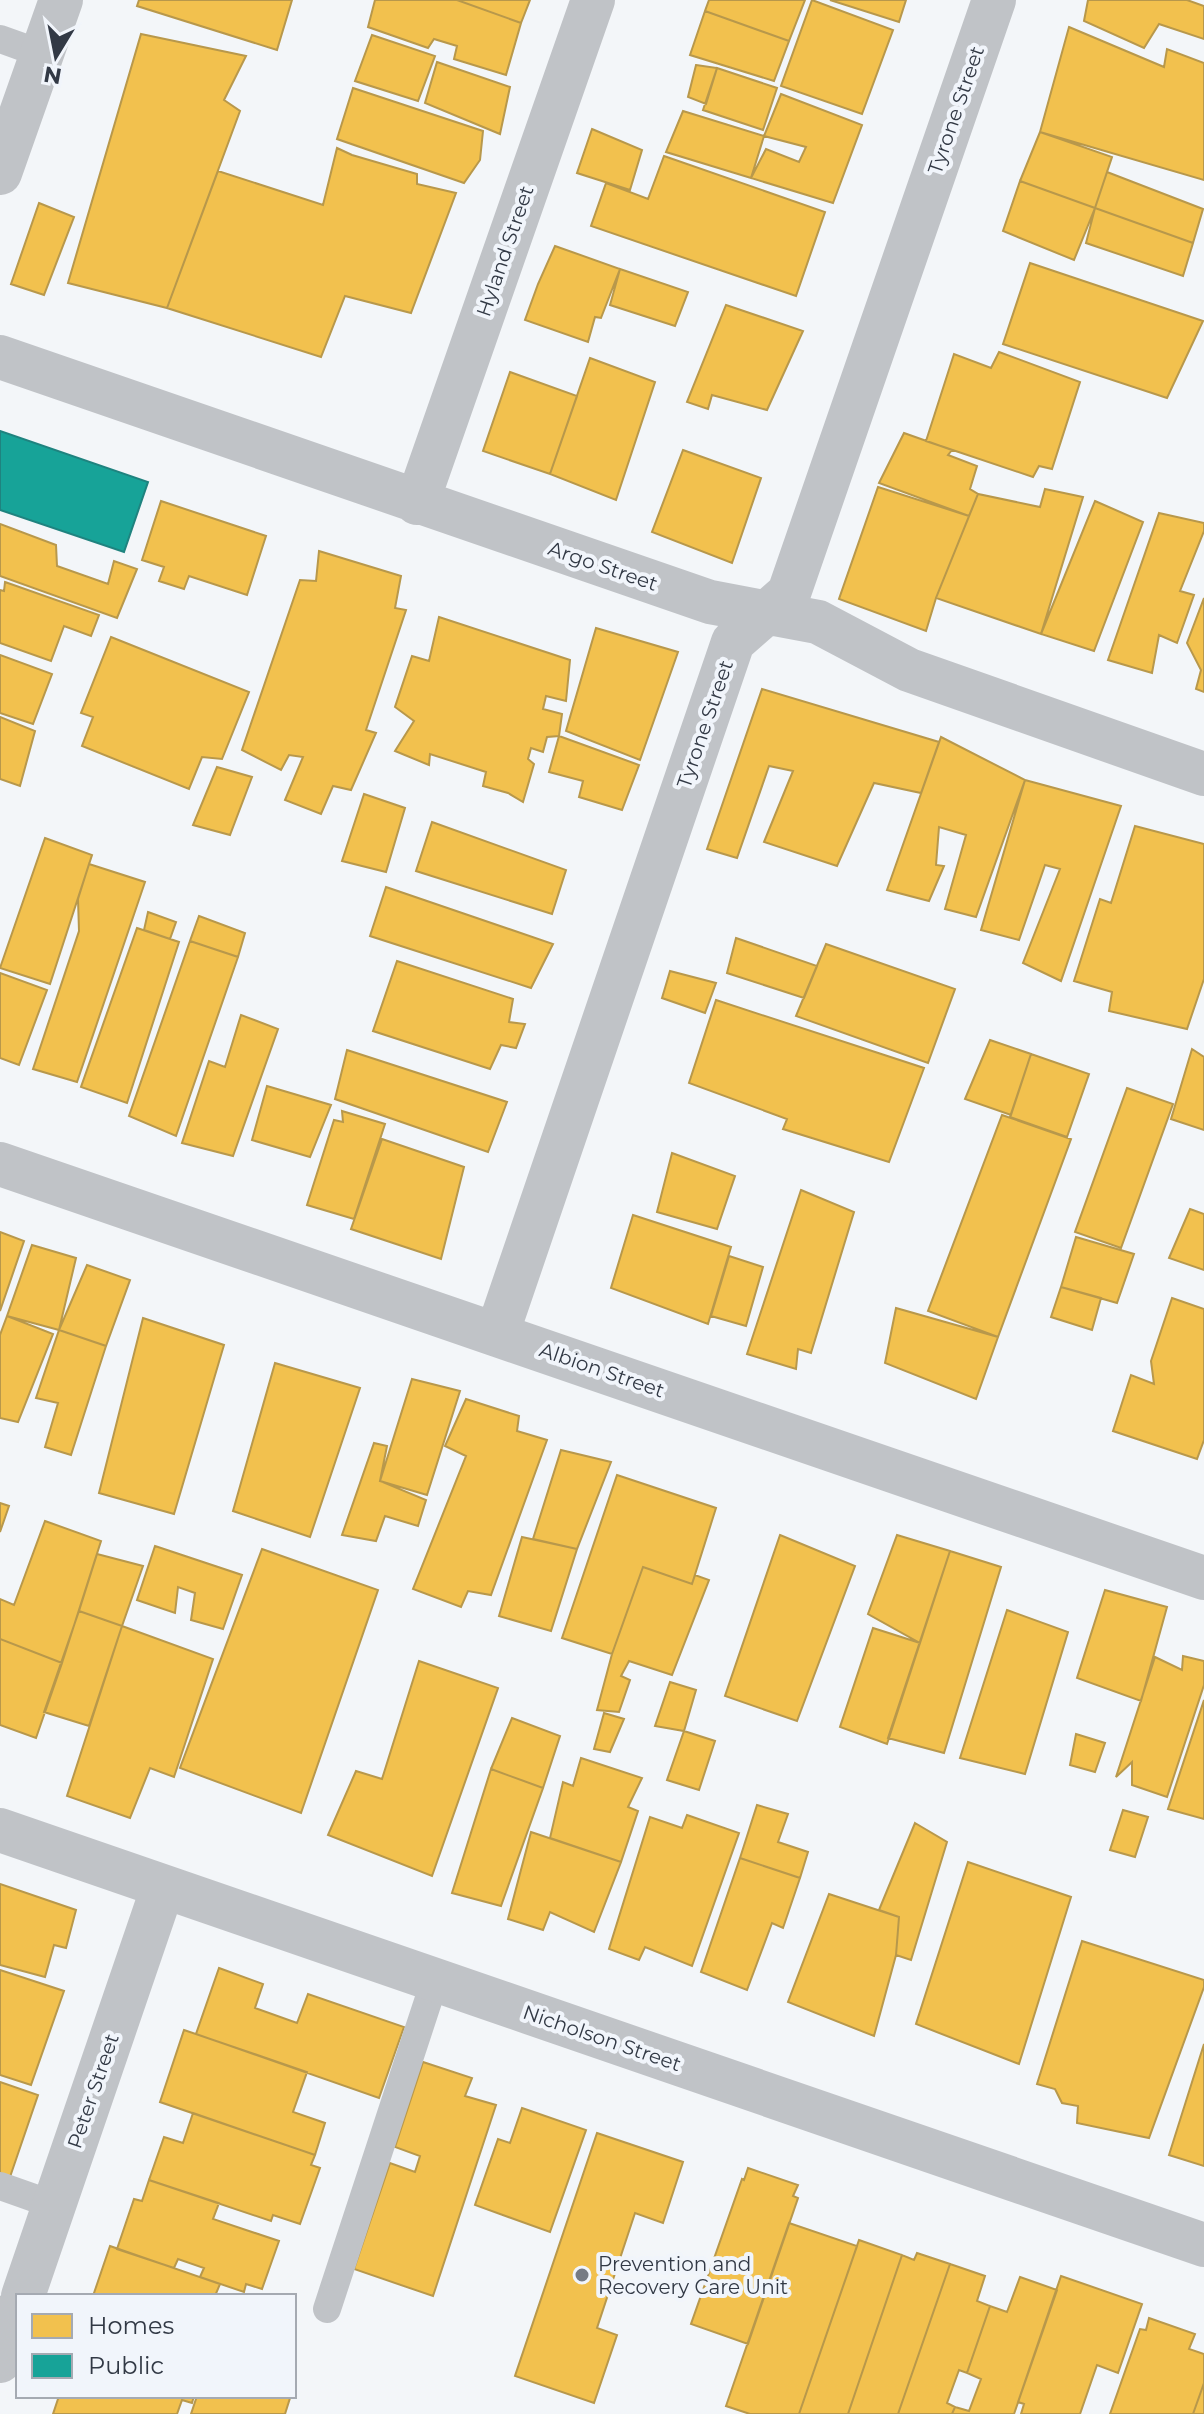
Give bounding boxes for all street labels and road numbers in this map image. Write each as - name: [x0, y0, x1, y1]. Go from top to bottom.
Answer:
- street label: Tyrone Street: [923, 43, 989, 177]
- street label: Hyland Street: [471, 182, 539, 320]
- street label: Argo Street: [545, 536, 661, 596]
- street label: Tyrone Street: [672, 657, 738, 791]
- street label: Albion Street: [536, 1337, 668, 1403]
- street label: Nicholson Street: [520, 2000, 684, 2076]
- street label: Peter Street: [62, 2030, 124, 2152]

